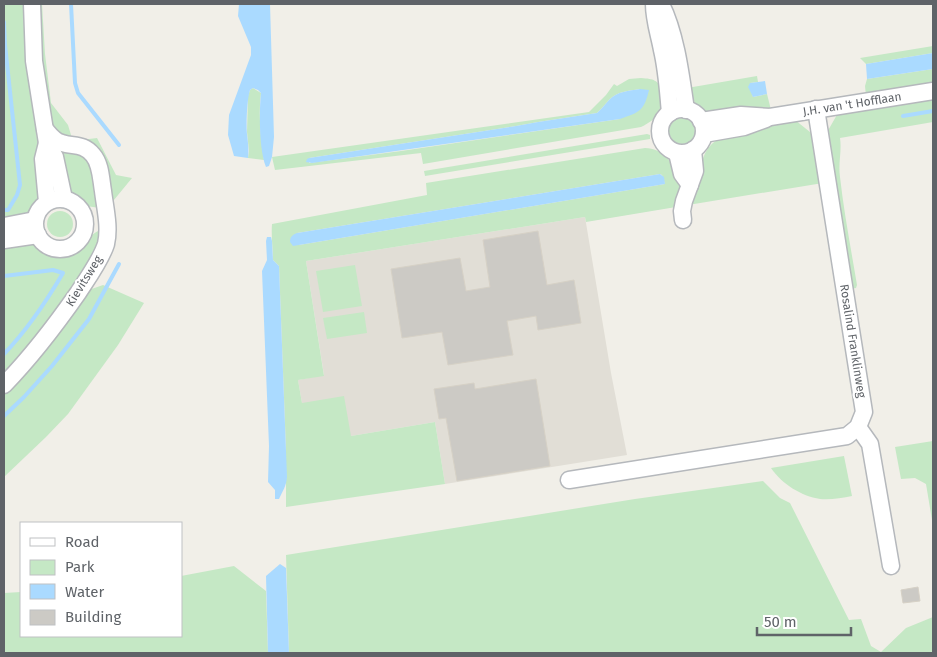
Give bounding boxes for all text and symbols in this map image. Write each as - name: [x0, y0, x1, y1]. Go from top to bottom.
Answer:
- street label: J.H. van 't Hofflaan: [802, 89, 902, 119]
- street label: Kievitsweg: [63, 252, 106, 309]
- street label: Rosalind Franklinweg: [837, 283, 869, 400]
- legend: [20, 522, 182, 637]
- text: Road: [65, 533, 100, 551]
- text: Park: [65, 558, 95, 576]
- text: Water: [65, 583, 104, 601]
- scale bar: [757, 604, 851, 636]
- text: Building: [65, 608, 121, 626]
- text: 50 m: [764, 613, 797, 631]

